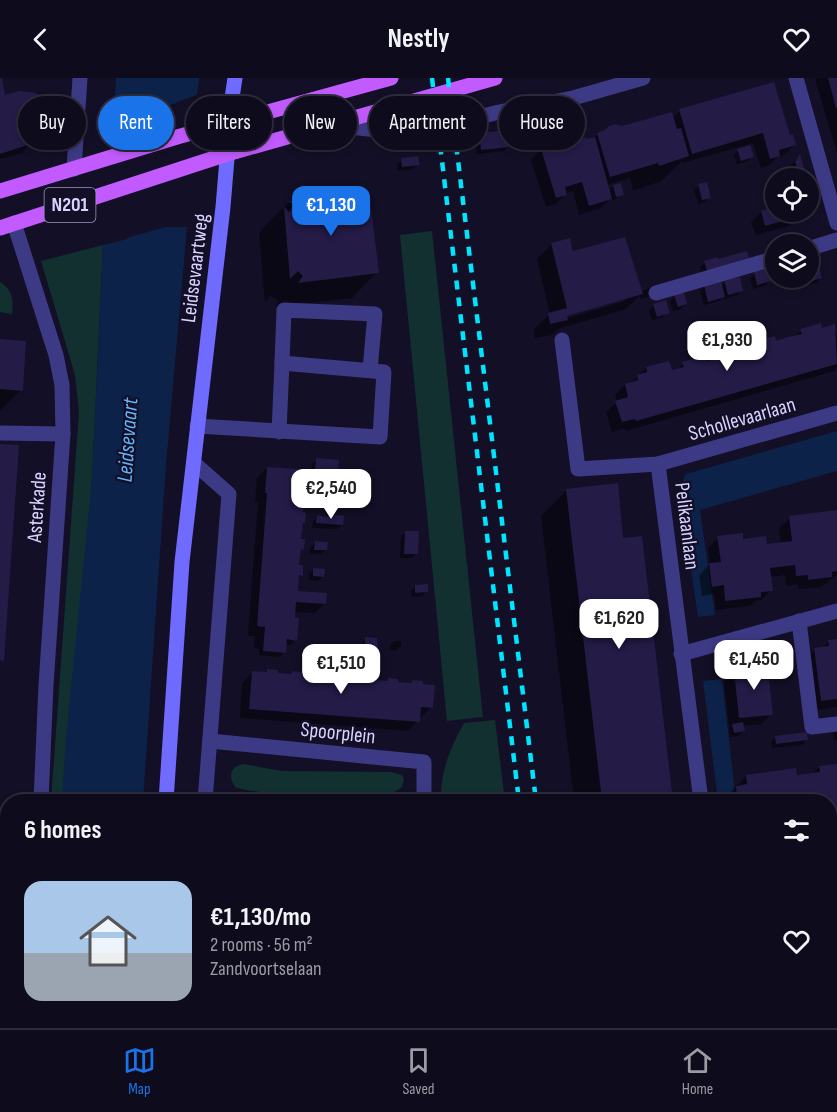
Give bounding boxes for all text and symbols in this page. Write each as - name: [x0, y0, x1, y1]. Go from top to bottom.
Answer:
- icon: back: [24, 23, 57, 56]
- text: Nestly: [388, 23, 449, 55]
- icon: heart: [780, 23, 813, 56]
- chip: Buy: [18, 96, 86, 150]
- chip: Rent: [98, 96, 174, 150]
- chip: Filters: [186, 96, 272, 150]
- chip: New: [284, 96, 357, 150]
- chip: Apartment: [369, 96, 487, 150]
- chip: House: [499, 96, 585, 150]
- map controls: [765, 168, 819, 288]
- button: locate: [765, 168, 819, 222]
- pin: €1,130: [282, 186, 380, 237]
- road number: N201: [44, 188, 96, 222]
- text: €1,130: [306, 193, 356, 217]
- street label: Leidsevaartweg: [176, 212, 214, 324]
- button: layers: [765, 234, 819, 288]
- pin: €1,930: [678, 321, 776, 372]
- text: €1,930: [701, 328, 753, 352]
- street label: Schollevaarlaan: [686, 392, 798, 446]
- water label: Leidsevaart: [112, 396, 145, 483]
- pin: €2,540: [282, 469, 380, 520]
- street label: Asterkade: [22, 471, 52, 544]
- text: €2,540: [305, 476, 357, 500]
- street label: Pelikaanlaan: [669, 481, 705, 571]
- pin: €1,620: [570, 599, 668, 650]
- text: €1,620: [593, 606, 645, 630]
- pin: €1,450: [705, 640, 803, 691]
- pin: €1,510: [292, 644, 390, 695]
- text: €1,450: [728, 647, 780, 671]
- text: €1,510: [316, 651, 366, 675]
- street label: Spoorplein: [299, 717, 377, 749]
- icon: filters: [780, 814, 813, 847]
- text: 6 homes: [24, 815, 102, 846]
- text: €1,130/mo: [210, 902, 311, 933]
- icon: home: [72, 905, 144, 977]
- icon: heart: [780, 925, 813, 958]
- text: 2 rooms · 56 m²: [210, 933, 313, 957]
- text: Zandvoortselaan: [210, 957, 322, 981]
- tab: Map: [123, 1044, 156, 1099]
- tab: Saved: [402, 1044, 435, 1099]
- tab: Home: [681, 1044, 714, 1099]

